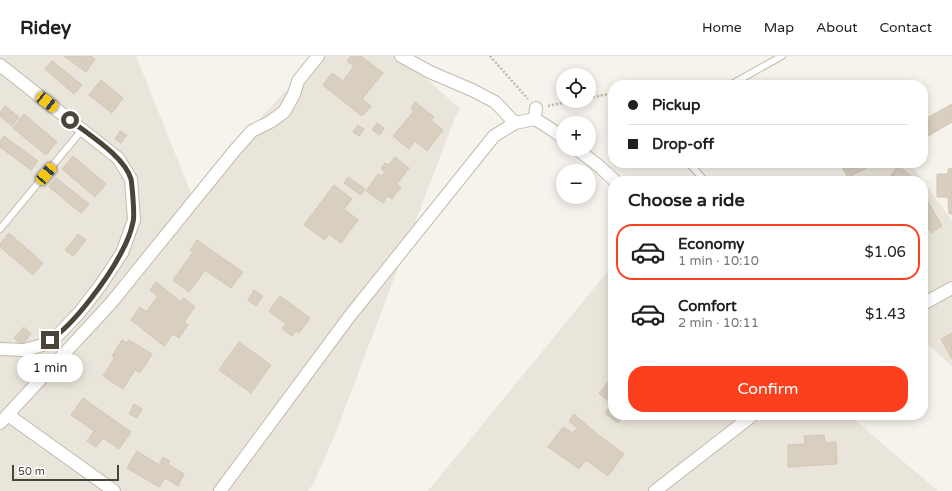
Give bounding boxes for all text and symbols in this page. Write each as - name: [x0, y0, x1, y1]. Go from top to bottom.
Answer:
- text: Ridey: [20, 17, 71, 39]
- text: Home: [702, 19, 742, 36]
- text: Map: [764, 19, 794, 36]
- text: About: [816, 19, 858, 36]
- text: Contact: [880, 19, 932, 36]
- map controls: [556, 68, 596, 204]
- button: locate: [556, 68, 596, 108]
- car: [34, 90, 60, 114]
- text: Pickup: [652, 96, 700, 114]
- route start: [61, 111, 79, 129]
- button: +: [556, 116, 596, 156]
- text: Drop-off: [652, 135, 714, 153]
- car: [34, 161, 58, 187]
- button: −: [556, 164, 596, 204]
- text: Choose a ride: [628, 189, 745, 211]
- icon: car: [630, 234, 666, 270]
- text: Economy: [678, 235, 744, 253]
- text: $1.06: [865, 243, 906, 261]
- text: 1 min · 10:10: [678, 253, 759, 269]
- icon: car: [630, 296, 666, 332]
- text: Comfort: [678, 297, 737, 315]
- text: $1.43: [865, 305, 906, 323]
- text: 2 min · 10:11: [678, 315, 759, 331]
- route end: [41, 331, 59, 349]
- callout: 1 min: [17, 354, 83, 382]
- text: 1 min: [33, 360, 67, 376]
- button: Confirm: [628, 366, 908, 412]
- scale bar: [12, 463, 119, 482]
- text: 50 m: [18, 465, 45, 478]

